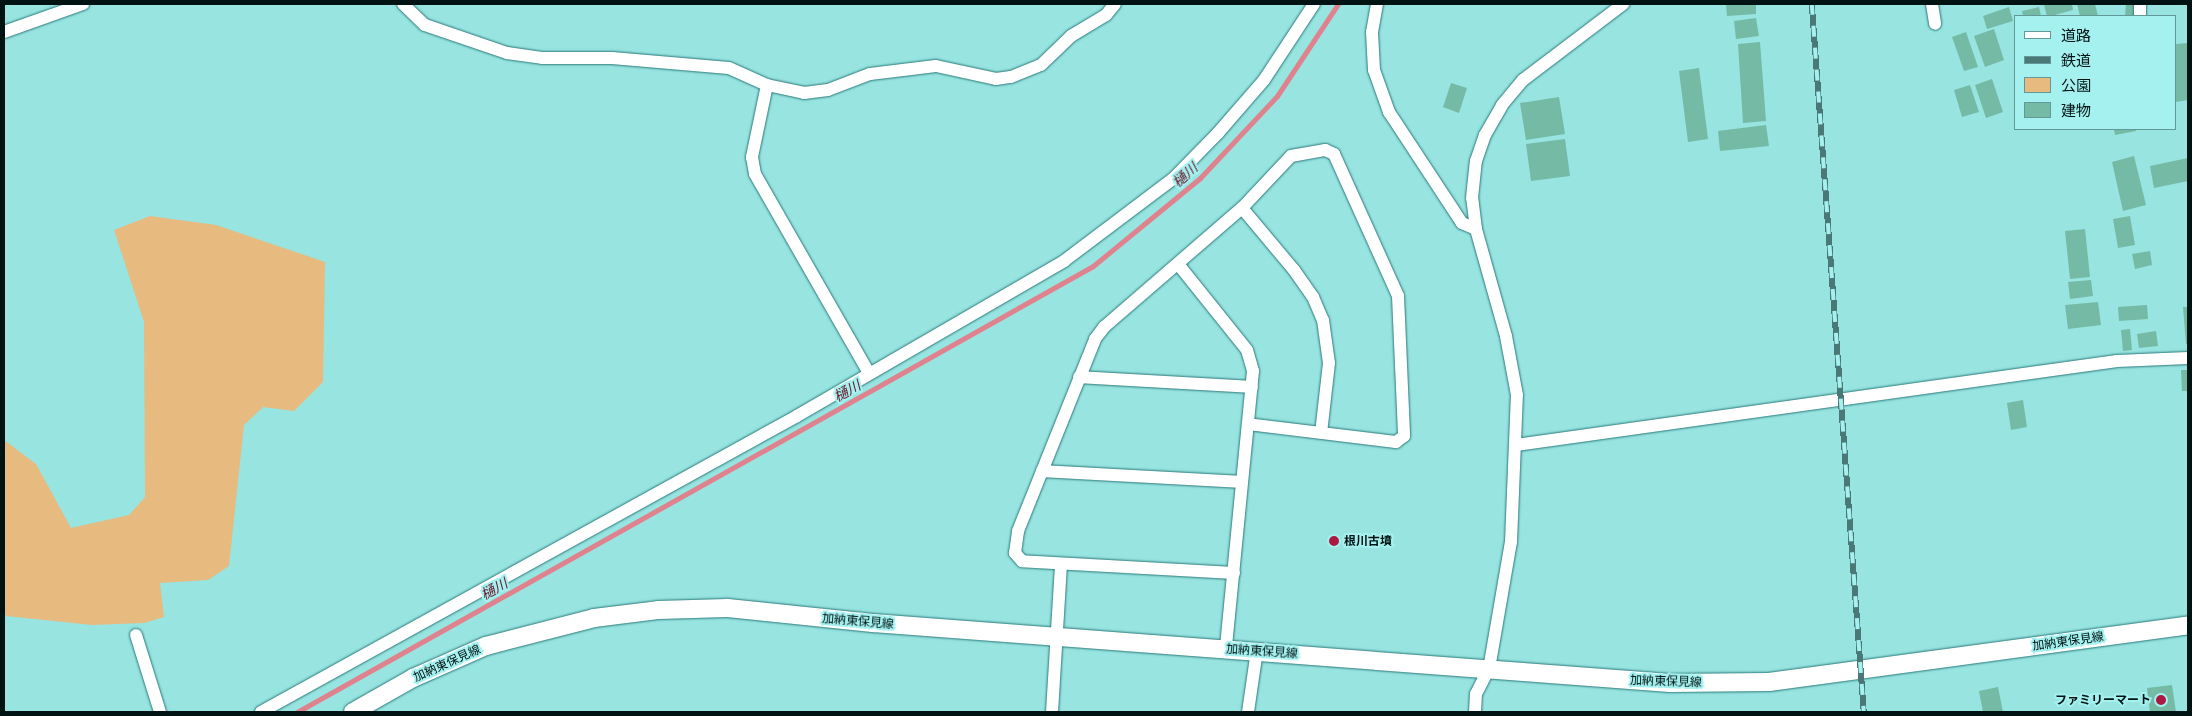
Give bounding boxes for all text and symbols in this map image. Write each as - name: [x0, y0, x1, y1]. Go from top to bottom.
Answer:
- legend: [2014, 15, 2177, 130]
- text: 道路: [2061, 26, 2091, 45]
- text: 鉄道: [2061, 51, 2091, 70]
- text: 公園: [2061, 76, 2091, 95]
- text: 建物: [2061, 101, 2091, 120]
- water label: 樋川: [1169, 159, 1201, 191]
- water label: 樋川: [831, 377, 863, 405]
- place label: 根川古墳: [1344, 534, 1392, 548]
- marker: 根川古墳: [1328, 535, 1340, 547]
- water label: 樋川: [478, 575, 510, 603]
- street label: 加納東保見線: [822, 611, 894, 631]
- street label: 加納東保見線: [2031, 629, 2105, 653]
- street label: 加納東保見線: [1226, 641, 1298, 661]
- street label: 加納東保見線: [411, 642, 483, 684]
- street label: 加納東保見線: [1630, 673, 1702, 689]
- place label: ファミリーマート: [2055, 693, 2151, 707]
- marker: ファミリーマート: [2155, 694, 2167, 706]

